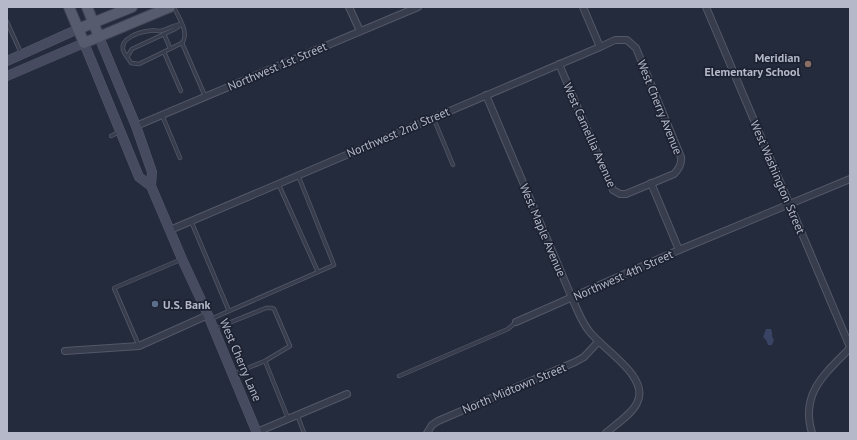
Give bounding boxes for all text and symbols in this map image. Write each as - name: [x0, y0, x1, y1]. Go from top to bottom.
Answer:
- street label: Northwest 1st Street: [225, 38, 329, 94]
- place label: Meridian Elementary School: [705, 50, 800, 79]
- street label: West Cherry Avenue: [634, 57, 686, 157]
- marker: Meridian Elementary School: [803, 59, 813, 69]
- street label: West Camellia Avenue: [560, 80, 620, 190]
- street label: Northwest 2nd Street: [344, 104, 452, 160]
- street label: West Washington Street: [747, 118, 809, 236]
- street label: West Maple Avenue: [517, 181, 569, 279]
- street label: Northwest 4th Street: [571, 246, 675, 304]
- place label: U.S. Bank: [163, 297, 211, 312]
- marker: U.S. Bank: [150, 299, 160, 309]
- street label: West Cherry Lane: [217, 316, 265, 404]
- street label: North Midtown Street: [460, 359, 568, 417]

